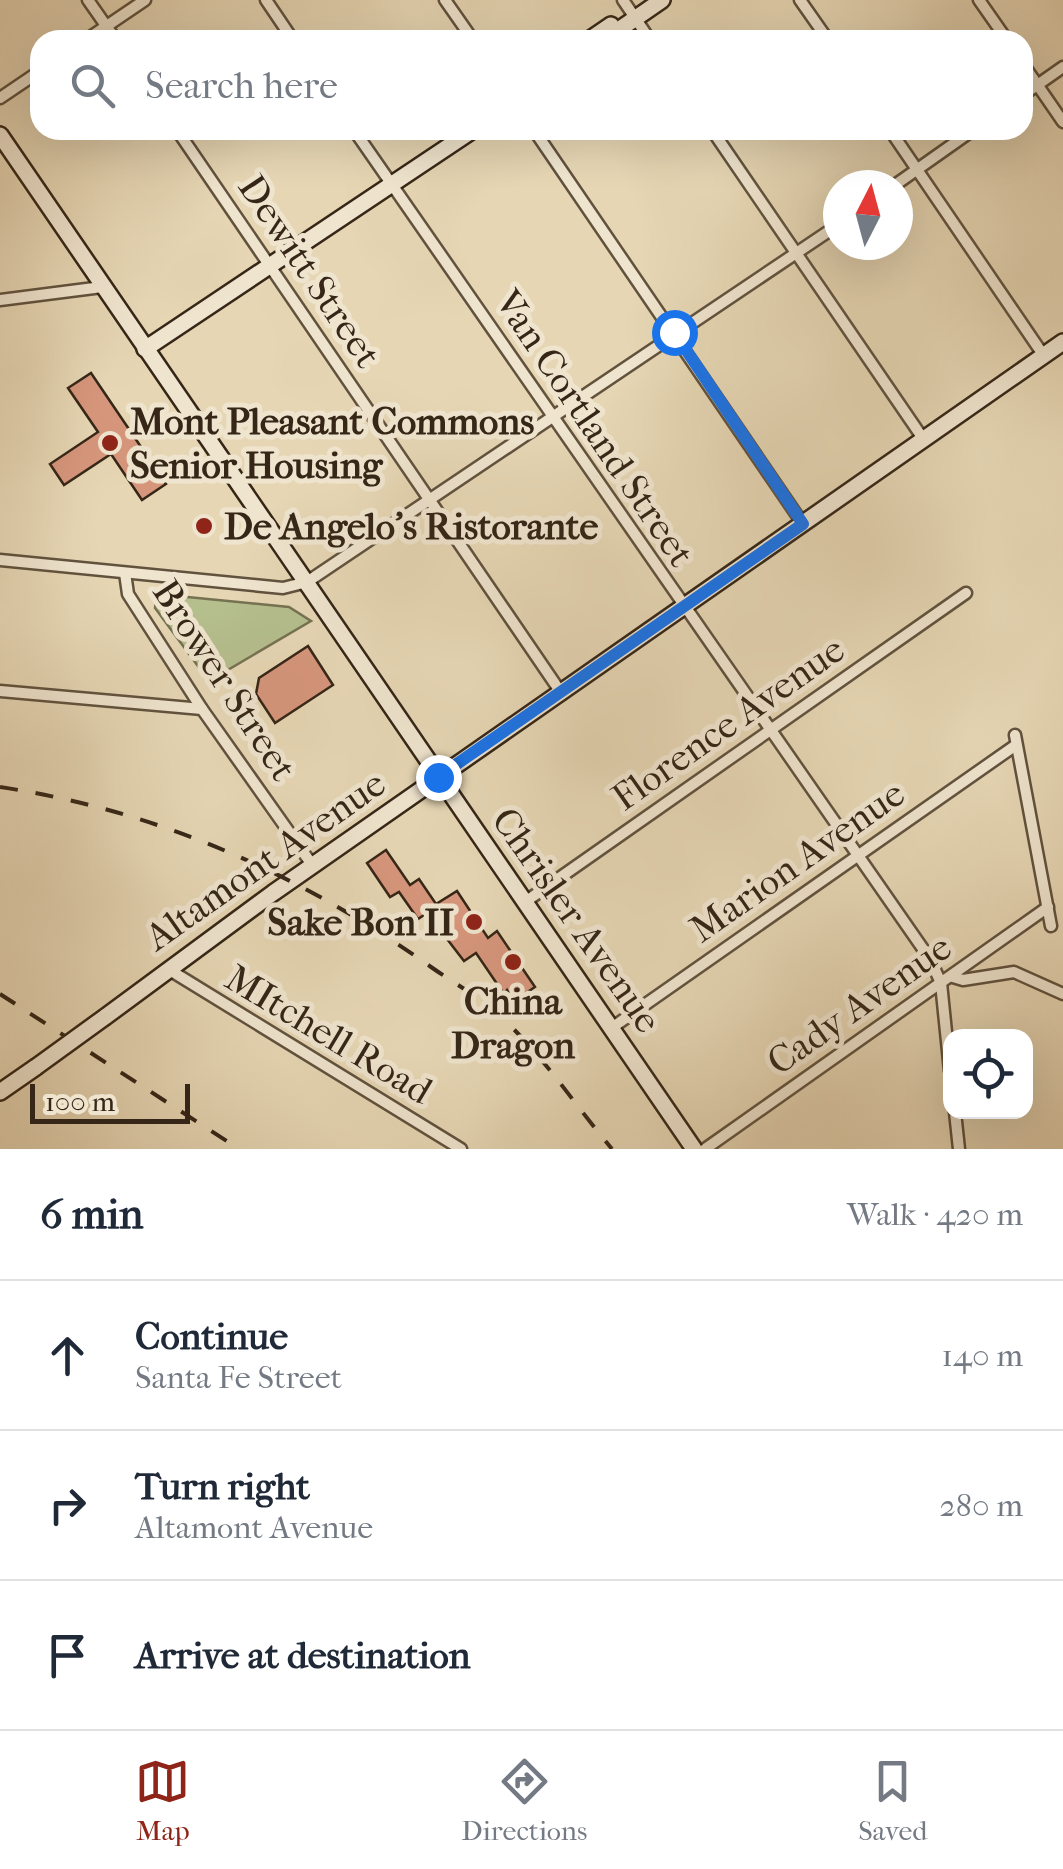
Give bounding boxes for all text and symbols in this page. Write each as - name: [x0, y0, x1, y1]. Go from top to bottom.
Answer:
- search box: [30, 30, 1033, 140]
- icon: search: [65, 58, 120, 113]
- text: Search here: [145, 63, 338, 108]
- street label: Dewitt Street: [229, 167, 391, 376]
- north arrow: [823, 170, 913, 260]
- street label: Van Cortland Street: [485, 281, 704, 575]
- route start: [652, 310, 698, 356]
- place label: Mont Pleasant Commons Senior Housing: [130, 399, 534, 488]
- marker: Mont Pleasant Commons Senior Housing: [99, 432, 121, 454]
- place label: De Angelo's Ristorante: [224, 504, 599, 549]
- marker: De Angelo's Ristorante: [193, 515, 215, 537]
- street label: Brower Street: [143, 572, 306, 789]
- street label: Florence Avenue: [604, 627, 853, 820]
- route end: [416, 755, 462, 801]
- street label: Altamont Avenue: [135, 761, 394, 961]
- street label: Marion Avenue: [681, 771, 913, 952]
- street label: Chrisler Avenue: [482, 799, 671, 1041]
- place label: Sake Bon II: [267, 900, 454, 945]
- marker: Sake Bon II: [463, 911, 485, 933]
- street label: Cady Avenue: [759, 924, 960, 1084]
- marker: China Dragon: [502, 951, 524, 973]
- street label: MItchell Road: [217, 955, 440, 1114]
- place label: China Dragon: [451, 979, 576, 1068]
- map controls: [943, 1029, 1033, 1119]
- button: locate: [943, 1029, 1033, 1119]
- scale bar: [30, 1079, 190, 1124]
- text: 100 m: [45, 1085, 115, 1118]
- text: 6 min: [40, 1190, 143, 1239]
- text: Walk · 420 m: [847, 1196, 1023, 1233]
- text: Continue: [135, 1314, 288, 1359]
- icon: ahead: [40, 1328, 95, 1383]
- text: 140 m: [942, 1337, 1023, 1374]
- text: Santa Fe Street: [135, 1359, 342, 1396]
- text: Turn right: [135, 1464, 310, 1509]
- icon: right: [40, 1478, 95, 1533]
- text: 280 m: [939, 1487, 1023, 1524]
- text: Altamont Avenue: [135, 1509, 373, 1546]
- icon: arrive: [40, 1628, 95, 1683]
- text: Arrive at destination: [135, 1633, 471, 1678]
- tab: Map: [135, 1754, 190, 1847]
- tab: Directions: [461, 1754, 587, 1847]
- tab: Saved: [858, 1754, 928, 1847]

